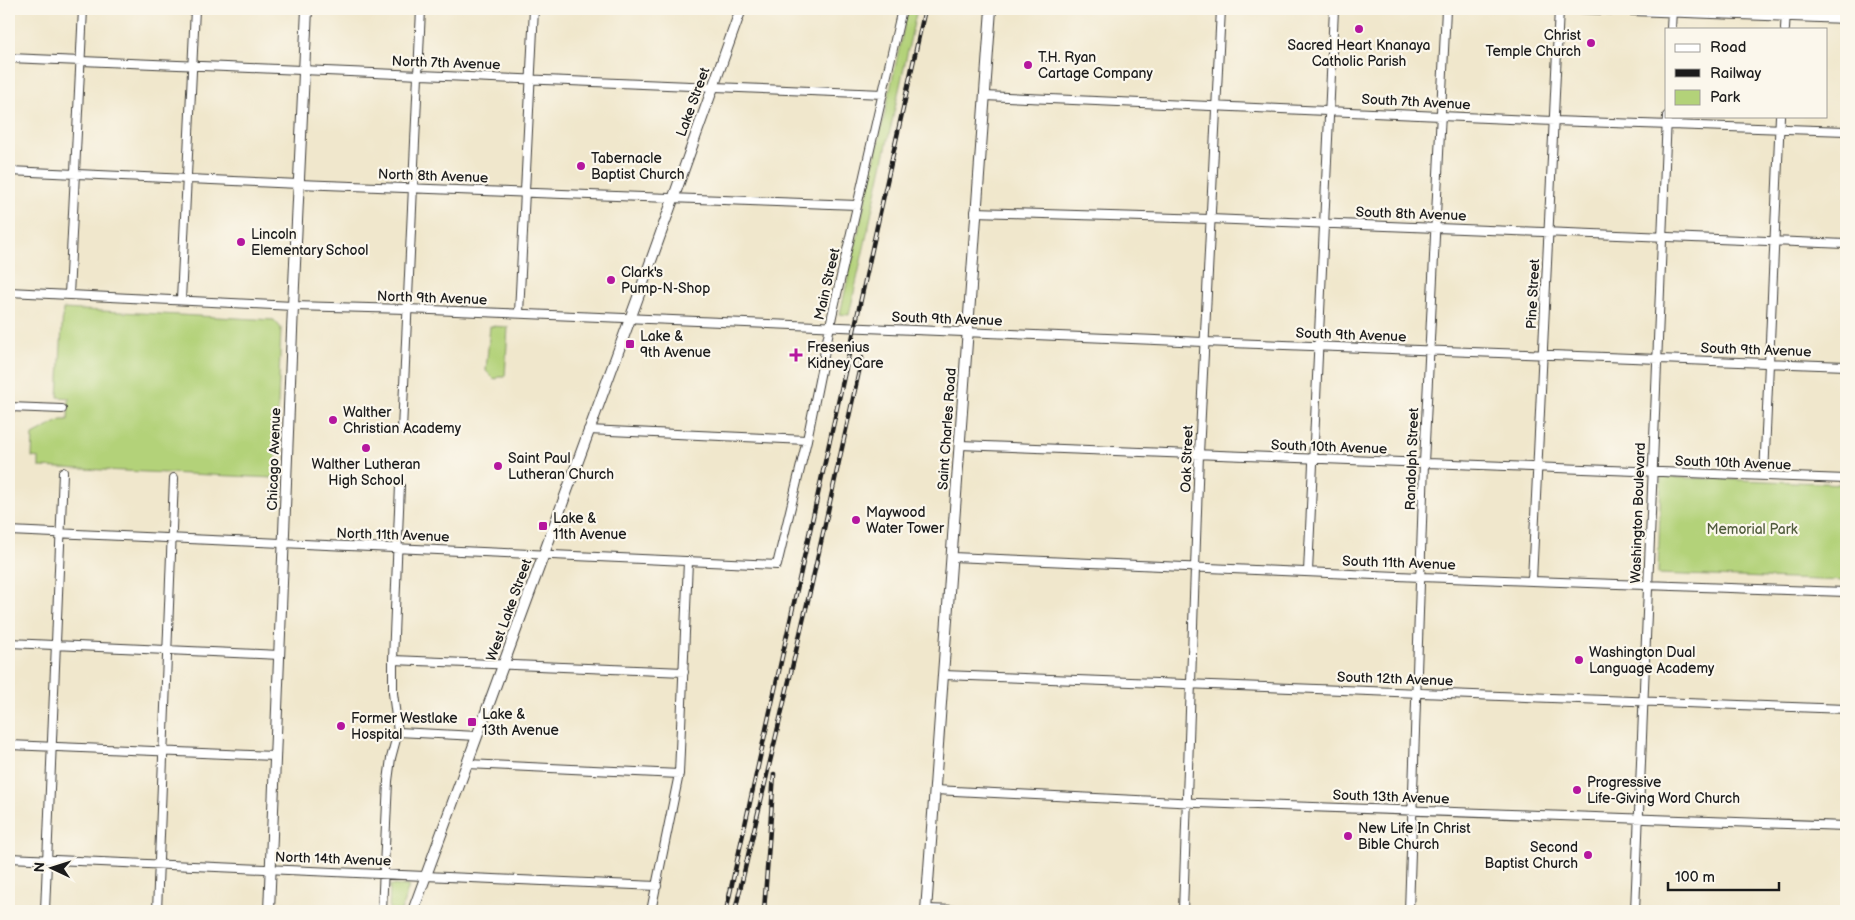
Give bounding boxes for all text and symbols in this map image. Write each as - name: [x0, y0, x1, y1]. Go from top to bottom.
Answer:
- marker: Sacred Heart Knanaya Catholic Parish: [1353, 23, 1365, 35]
- place label: Christ Temple Church: [1486, 27, 1582, 60]
- legend: [1665, 28, 1828, 118]
- place label: Sacred Heart Knanaya Catholic Parish: [1287, 37, 1431, 70]
- marker: Christ Temple Church: [1585, 37, 1597, 49]
- text: Road: [1710, 38, 1746, 57]
- place label: T.H. Ryan Cartage Company: [1038, 49, 1153, 82]
- street label: North 7th Avenue: [391, 53, 501, 73]
- marker: T.H. Ryan Cartage Company: [1022, 59, 1034, 71]
- street label: Lake Street: [673, 64, 714, 139]
- text: Railway: [1710, 64, 1761, 83]
- text: Park: [1710, 88, 1741, 107]
- street label: South 7th Avenue: [1361, 91, 1471, 113]
- place label: Tabernacle Baptist Church: [591, 150, 685, 183]
- marker: Tabernacle Baptist Church: [575, 160, 587, 172]
- street label: North 8th Avenue: [377, 166, 489, 186]
- street label: South 8th Avenue: [1355, 204, 1467, 224]
- place label: Lincoln Elementary School: [251, 226, 369, 259]
- marker: Lincoln Elementary School: [235, 236, 247, 248]
- street label: Main Street: [810, 246, 844, 322]
- street label: Pine Street: [1523, 258, 1543, 330]
- place label: Clark's Pump-N-Shop: [621, 264, 710, 297]
- marker: Clark's Pump-N-Shop: [605, 274, 617, 286]
- street label: North 9th Avenue: [377, 288, 487, 308]
- street label: South 9th Avenue: [891, 309, 1003, 329]
- street label: South 9th Avenue: [1295, 325, 1407, 345]
- place label: Lake & 9th Avenue: [640, 328, 711, 361]
- marker: Lake & 9th Avenue: [624, 338, 636, 350]
- place label: Fresenius Kidney Care: [807, 339, 884, 372]
- street label: South 9th Avenue: [1700, 340, 1812, 360]
- marker: Fresenius Kidney Care: [789, 348, 803, 362]
- street label: Saint Charles Road: [934, 367, 960, 491]
- place label: Walther Christian Academy: [343, 404, 462, 437]
- street label: Chicago Avenue: [264, 407, 284, 511]
- street label: Randolph Street: [1402, 407, 1422, 511]
- marker: Walther Christian Academy: [327, 414, 339, 426]
- street label: Oak Street: [1177, 424, 1197, 493]
- street label: South 10th Avenue: [1271, 436, 1387, 458]
- marker: Walther Lutheran High School: [360, 442, 372, 454]
- street label: Washington Boulevard: [1627, 442, 1649, 584]
- place label: Saint Paul Lutheran Church: [508, 450, 614, 483]
- street label: South 10th Avenue: [1675, 452, 1791, 474]
- place label: Walther Lutheran High School: [312, 456, 421, 489]
- marker: Saint Paul Lutheran Church: [492, 460, 504, 472]
- place label: Maywood Water Tower: [866, 504, 945, 537]
- place label: Lake & 11th Avenue: [553, 510, 627, 543]
- marker: Maywood Water Tower: [850, 514, 862, 526]
- marker: Lake & 11th Avenue: [537, 520, 549, 532]
- park label: Memorial Park: [1706, 521, 1798, 538]
- street label: North 11th Avenue: [336, 525, 450, 545]
- street label: South 11th Avenue: [1342, 553, 1456, 573]
- street label: West Lake Street: [483, 556, 536, 664]
- place label: Washington Dual Language Academy: [1589, 644, 1715, 677]
- marker: Washington Dual Language Academy: [1573, 654, 1585, 666]
- street label: South 12th Avenue: [1337, 668, 1453, 690]
- place label: Lake & 13th Avenue: [482, 706, 559, 739]
- place label: Former Westlake Hospital: [351, 710, 457, 743]
- marker: Lake & 13th Avenue: [466, 716, 478, 728]
- marker: Former Westlake Hospital: [335, 720, 347, 732]
- place label: Progressive Life-Giving Word Church: [1587, 774, 1740, 807]
- marker: Progressive Life-Giving Word Church: [1571, 784, 1583, 796]
- street label: South 13th Avenue: [1332, 786, 1450, 808]
- place label: New Life In Christ Bible Church: [1358, 820, 1471, 853]
- marker: New Life In Christ Bible Church: [1342, 830, 1354, 842]
- place label: Second Baptist Church: [1485, 839, 1578, 872]
- north arrow: [28, 842, 78, 892]
- street label: North 14th Avenue: [275, 848, 391, 870]
- marker: Second Baptist Church: [1582, 849, 1594, 861]
- scale bar: [1668, 860, 1779, 892]
- text: N: [31, 861, 48, 873]
- text: 100 m: [1675, 868, 1715, 887]

